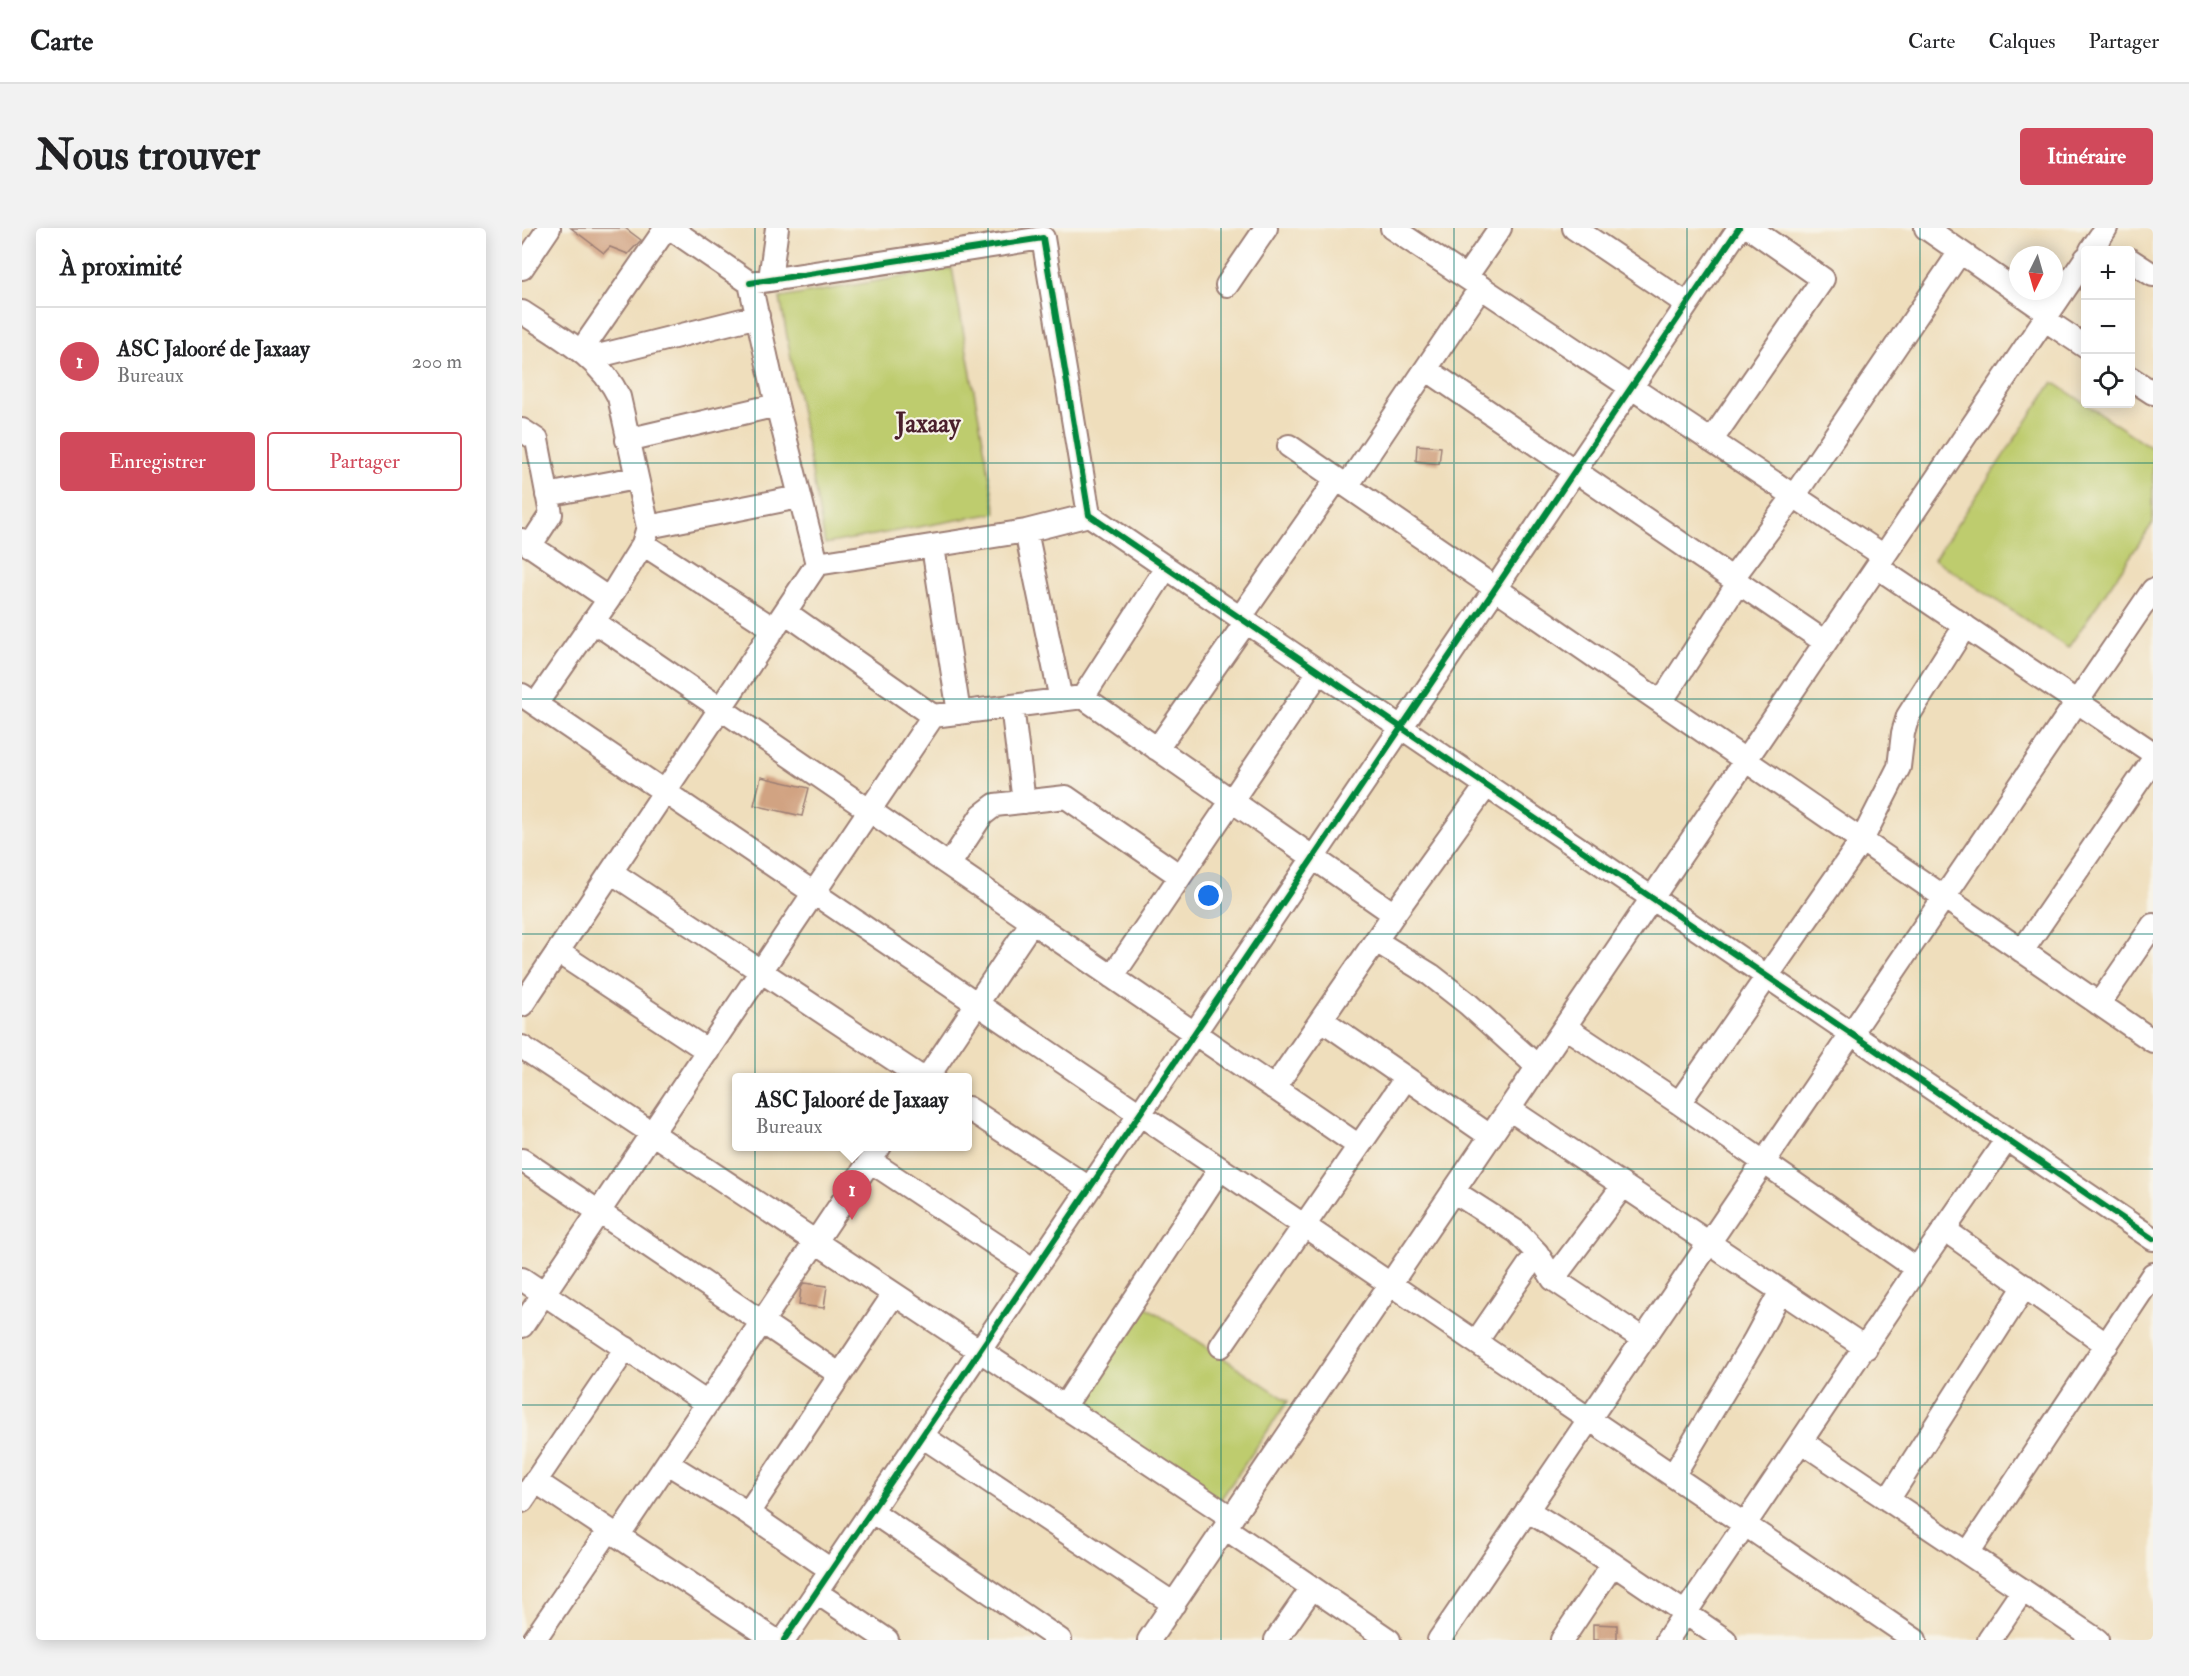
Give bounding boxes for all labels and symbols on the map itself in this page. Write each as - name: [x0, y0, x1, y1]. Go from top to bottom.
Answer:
- north arrow: [2009, 246, 2063, 300]
- district label: Jaxaay: [894, 408, 962, 441]
- your location: [1194, 881, 1223, 910]
- pin: 1: [832, 1170, 872, 1220]

